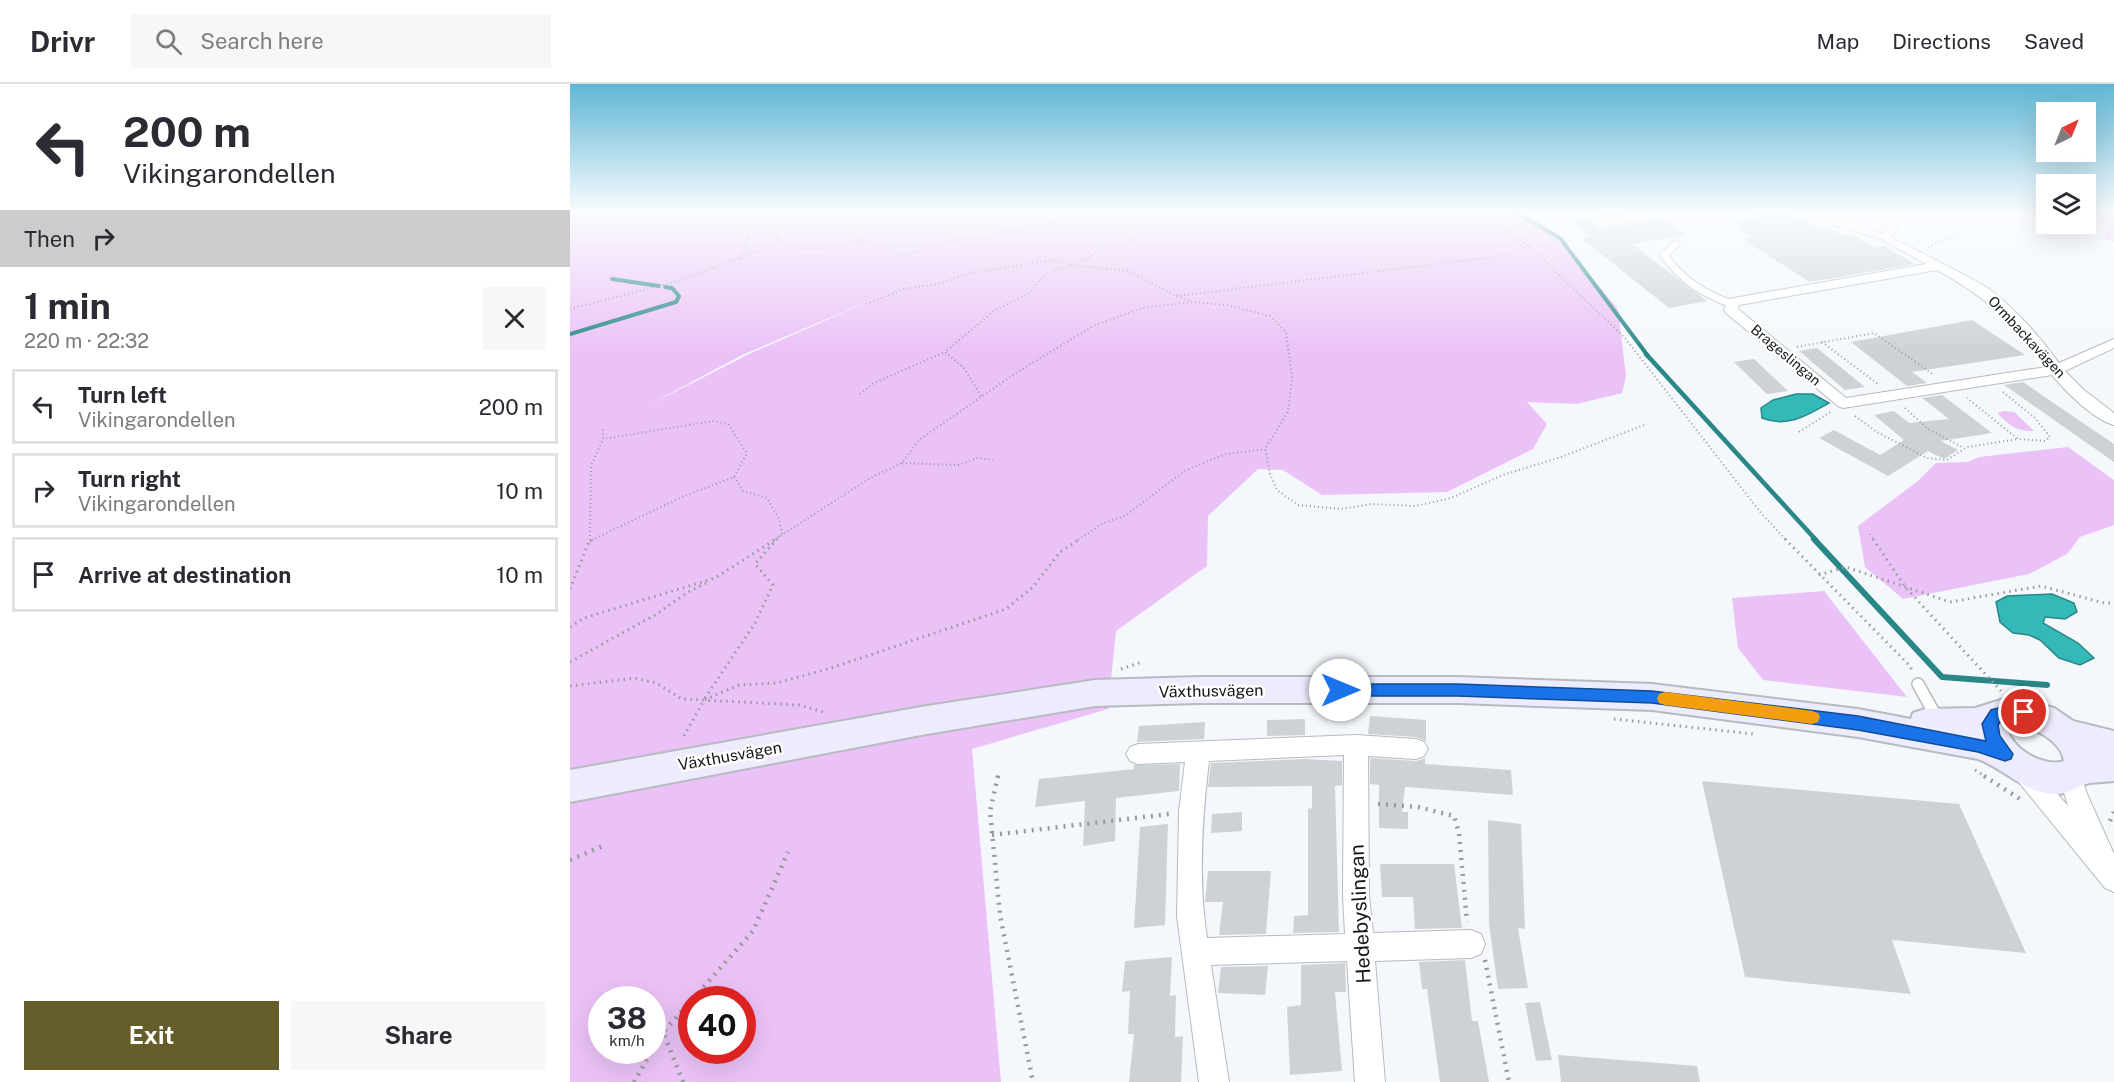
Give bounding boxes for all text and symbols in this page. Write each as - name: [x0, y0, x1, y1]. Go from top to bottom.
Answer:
- search box: [131, 14, 551, 68]
- text: Drivr: [30, 25, 95, 58]
- icon: search: [152, 25, 185, 58]
- text: Search here: [200, 28, 324, 54]
- text: Map: [1817, 29, 1859, 54]
- text: Directions: [1892, 29, 1991, 54]
- text: Saved: [2024, 29, 2084, 54]
- north arrow: [2036, 102, 2096, 162]
- map controls: [2036, 102, 2096, 234]
- text: 200 m: [123, 107, 251, 156]
- icon: left: [24, 108, 102, 186]
- text: Vikingarondellen: [123, 157, 336, 189]
- button: layers: [2036, 174, 2096, 234]
- icon: right: [87, 222, 120, 255]
- text: Then: [24, 226, 75, 252]
- text: 1 min: [24, 285, 111, 327]
- button: close: [483, 287, 546, 350]
- street label: Ormbackavägen: [1985, 293, 2069, 381]
- street label: Brageslingan: [1748, 321, 1824, 389]
- text: 220 m · 22:32: [24, 329, 149, 353]
- text: Turn left: [78, 382, 167, 408]
- icon: left: [27, 390, 60, 423]
- text: 200 m: [479, 394, 543, 420]
- text: Vikingarondellen: [78, 408, 236, 432]
- text: Turn right: [78, 466, 181, 492]
- icon: right: [27, 474, 60, 507]
- text: 10 m: [496, 478, 543, 504]
- text: Vikingarondellen: [78, 492, 236, 516]
- icon: arrive: [27, 558, 60, 591]
- text: Arrive at destination: [78, 562, 291, 588]
- text: 10 m: [496, 562, 543, 588]
- position arrow: [1308, 658, 1372, 722]
- street label: Växthusvägen: [1158, 681, 1264, 701]
- pin: [1998, 686, 2049, 737]
- icon: arrive: [2007, 695, 2040, 728]
- street label: Växthusvägen: [677, 738, 783, 774]
- street label: Hedebyslingan: [1344, 844, 1376, 984]
- speed limit sign: 40: [678, 986, 756, 1064]
- text: 38: [607, 1000, 647, 1036]
- button: Exit: [24, 1001, 279, 1070]
- button: Share: [291, 1001, 546, 1070]
- text: km/h: [609, 1032, 645, 1049]

